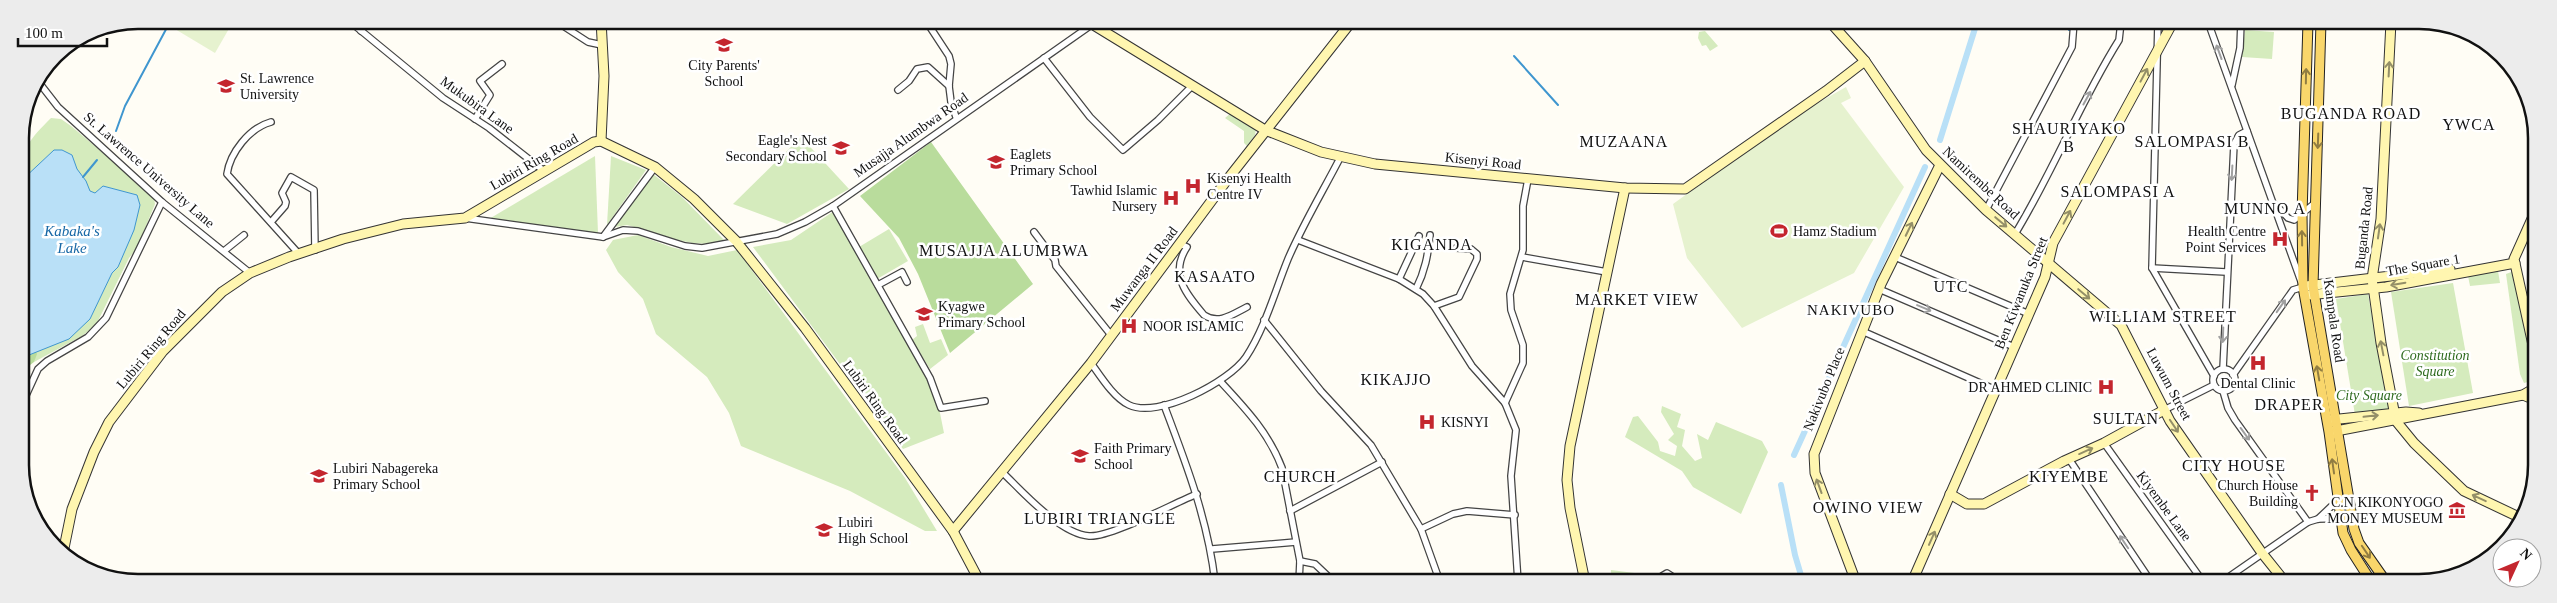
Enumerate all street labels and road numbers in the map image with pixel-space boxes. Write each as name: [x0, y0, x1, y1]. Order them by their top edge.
street label: Mukubira Lane: [438, 73, 516, 137]
street label: Musajja Alumbwa Road: [851, 90, 971, 180]
street label: St. Lawrence University Lane: [81, 109, 217, 231]
street label: Lubiri Ring Road: [487, 131, 581, 193]
street label: Namirembe Road: [1940, 144, 2022, 222]
street label: Kisenyi Road: [1444, 150, 1522, 172]
street label: Buganda Road: [2352, 186, 2376, 270]
street label: Muwanga II Road: [1107, 224, 1181, 314]
street label: Ben Kiwanuka Street: [1992, 235, 2050, 351]
street label: The Square 1: [2385, 251, 2461, 279]
street label: Kampala Road: [2321, 279, 2347, 363]
street label: Lubiri Ring Road: [114, 306, 188, 392]
street label: Nakivubo Place: [1800, 345, 1848, 433]
street label: Luwum Street: [2144, 345, 2194, 423]
street label: Lubiri Ring Road: [840, 358, 910, 446]
street label: Kiyembe Lane: [2134, 468, 2194, 544]

